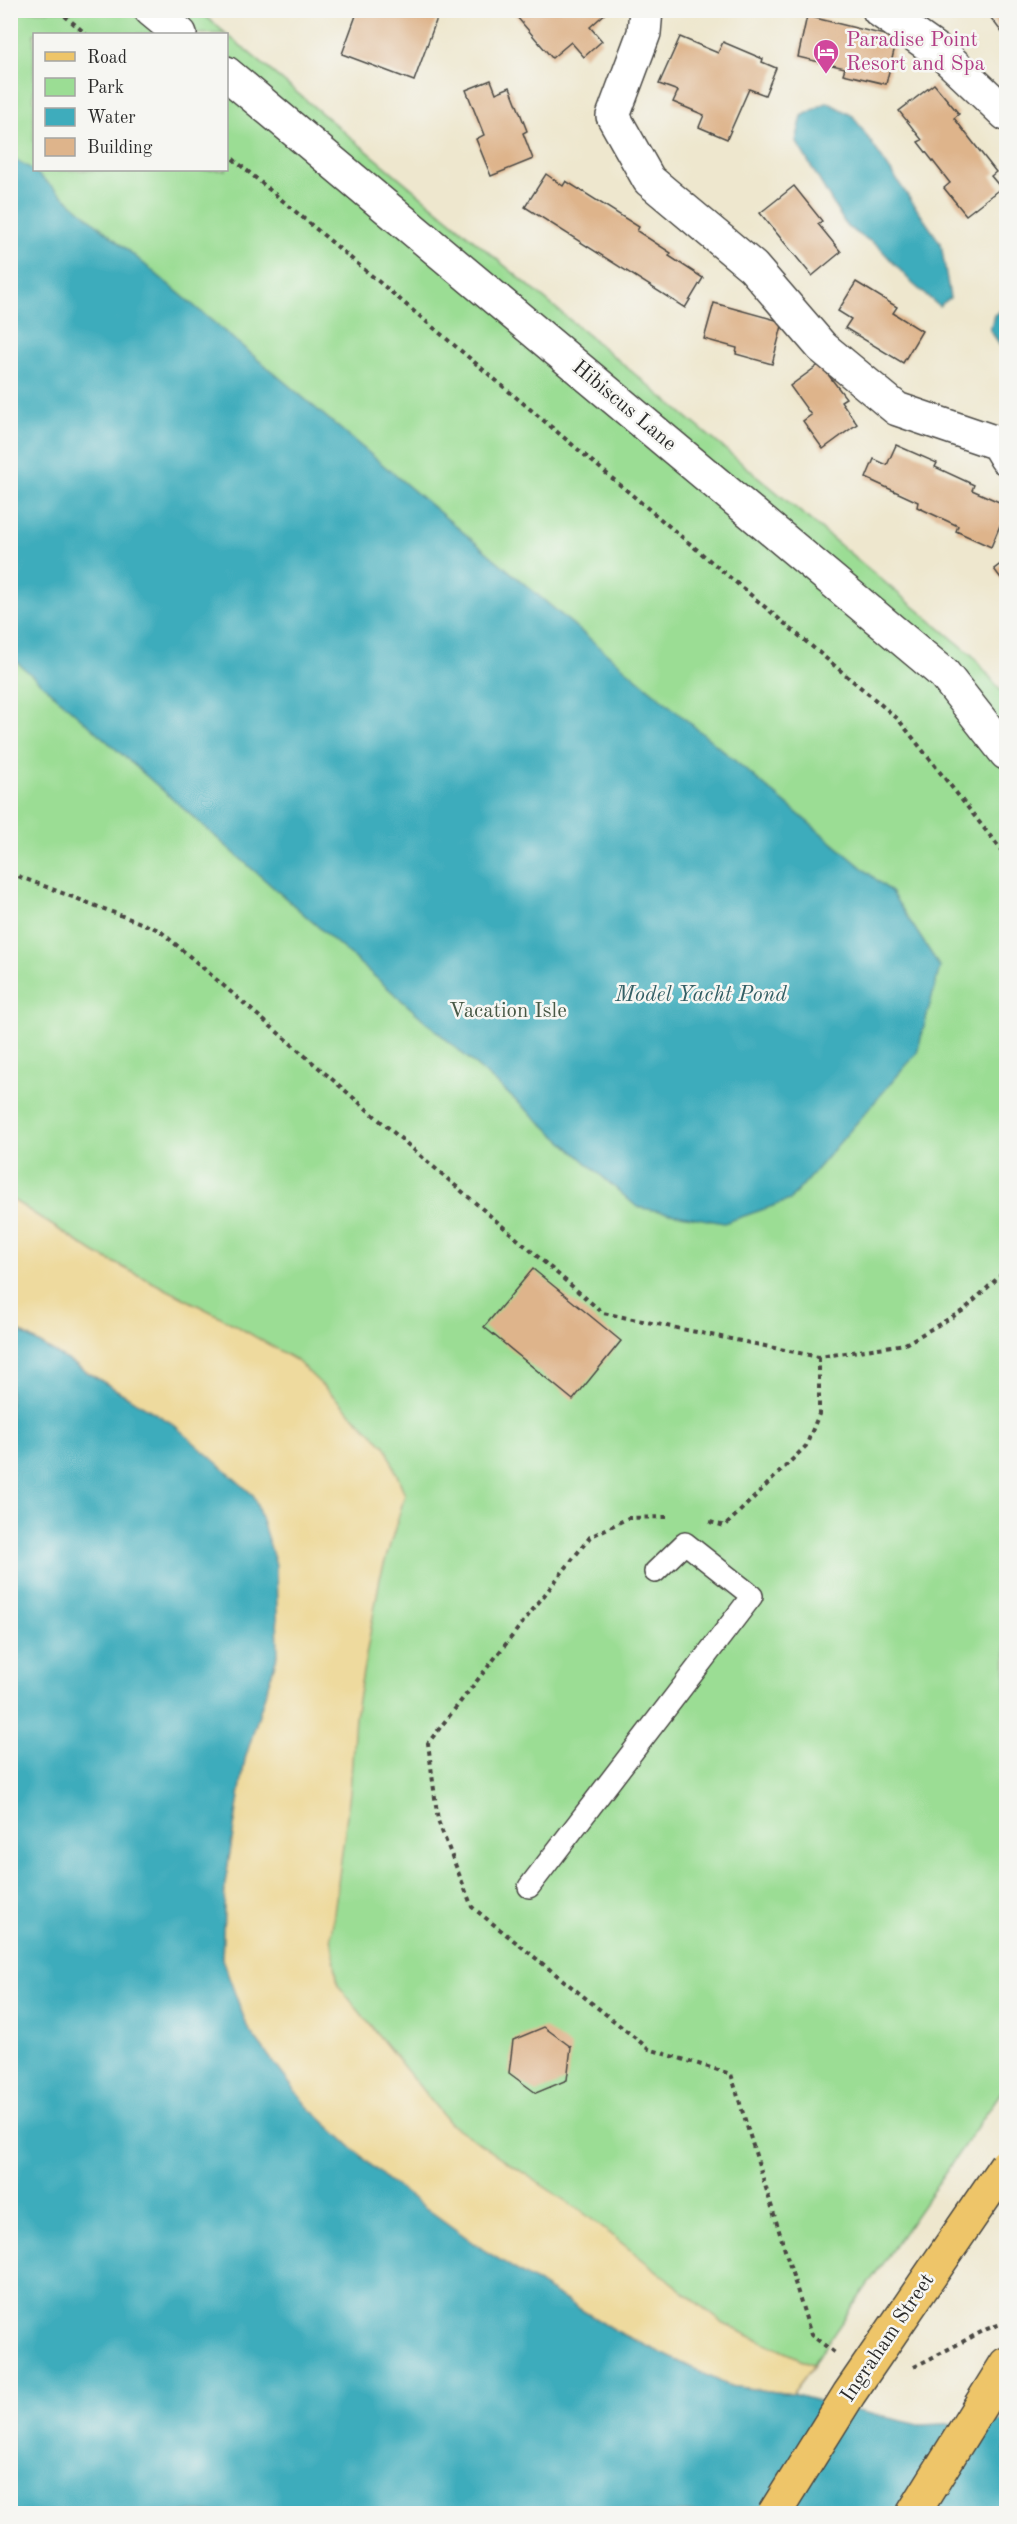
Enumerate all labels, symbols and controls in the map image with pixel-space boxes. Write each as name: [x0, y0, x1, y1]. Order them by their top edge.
place label: Paradise Point Resort and Spa: [846, 30, 985, 75]
legend: [33, 33, 228, 171]
hotel icon: Paradise Point Resort and Spa: [811, 37, 841, 75]
text: Road: [87, 49, 127, 67]
text: Park: [87, 79, 124, 97]
text: Water: [87, 109, 136, 127]
text: Building: [87, 139, 153, 157]
street label: Hibiscus Lane: [568, 357, 680, 455]
water label: Model Yacht Pond: [614, 984, 787, 1006]
park label: Vacation Isle: [449, 1001, 567, 1022]
street label: Ingraham Street: [837, 2270, 939, 2406]

